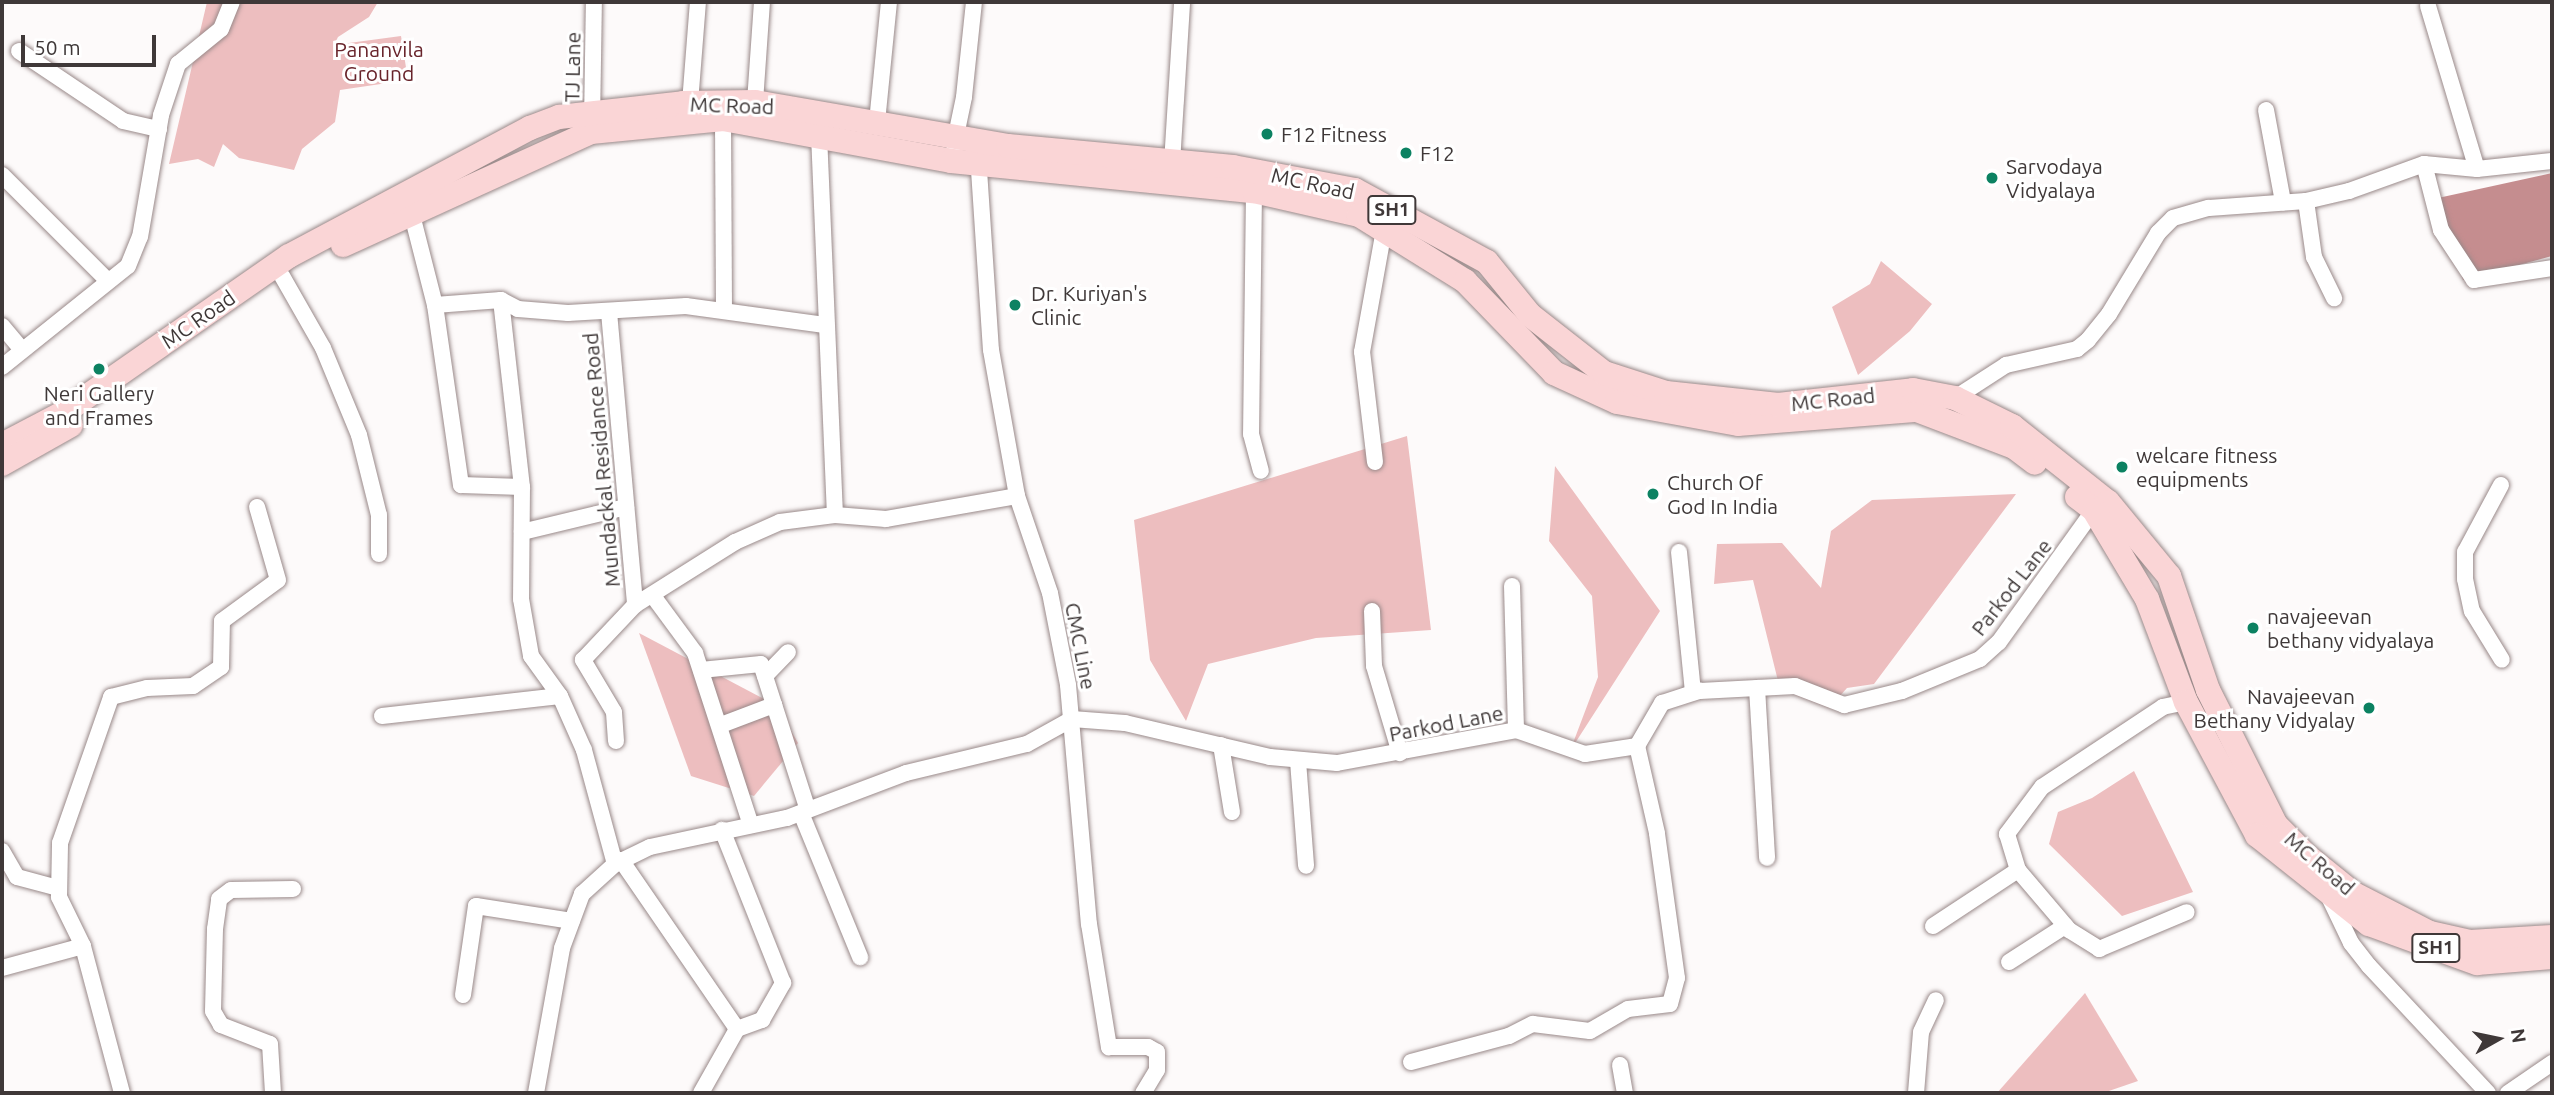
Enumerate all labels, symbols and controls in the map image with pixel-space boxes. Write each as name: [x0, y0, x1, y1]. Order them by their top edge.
scale bar: [24, 21, 159, 65]
street label: TJ Lane: [559, 32, 585, 102]
text: 50 m: [34, 35, 81, 59]
park label: Pananvila Ground: [334, 36, 424, 86]
street label: MC Road: [689, 91, 775, 119]
place label: F12 Fitness: [1281, 121, 1387, 147]
marker: F12 Fitness: [1259, 126, 1275, 142]
place label: F12: [1420, 140, 1455, 166]
marker: F12: [1398, 145, 1414, 161]
place label: Sarvodaya Vidyalaya: [2006, 153, 2103, 203]
street label: MC Road: [1269, 162, 1357, 204]
marker: Sarvodaya Vidyalaya: [1984, 170, 2000, 186]
road number: SH1: [1366, 194, 1418, 226]
place label: Dr. Kuriyan's Clinic: [1031, 280, 1147, 330]
street label: MC Road: [156, 284, 240, 354]
marker: Dr. Kuriyan's Clinic: [1005, 295, 1025, 315]
street label: Mundackal Residance Road: [577, 332, 625, 588]
marker: Neri Gallery and Frames: [91, 361, 107, 377]
place label: Neri Gallery and Frames: [44, 380, 154, 430]
street label: MC Road: [1790, 382, 1876, 416]
place label: welcare fitness equipments: [2136, 442, 2277, 492]
marker: welcare fitness equipments: [2114, 459, 2130, 475]
place label: Church Of God In India: [1667, 469, 1778, 519]
marker: Church Of God In India: [1645, 486, 1661, 502]
street label: Parkod Lane: [1965, 534, 2057, 640]
street label: CMC Line: [1060, 600, 1102, 692]
place label: navajeevan bethany vidyalaya: [2267, 603, 2434, 653]
marker: navajeevan bethany vidyalaya: [2245, 620, 2261, 636]
place label: Navajeevan Bethany Vidyalay: [2194, 683, 2355, 733]
street label: Parkod Lane: [1387, 700, 1505, 746]
marker: Navajeevan Bethany Vidyalay: [2361, 700, 2377, 716]
street label: MC Road: [2280, 826, 2360, 900]
road number: SH1: [2410, 932, 2462, 964]
north arrow: [2463, 1004, 2533, 1074]
text: N: [2507, 1027, 2531, 1044]

